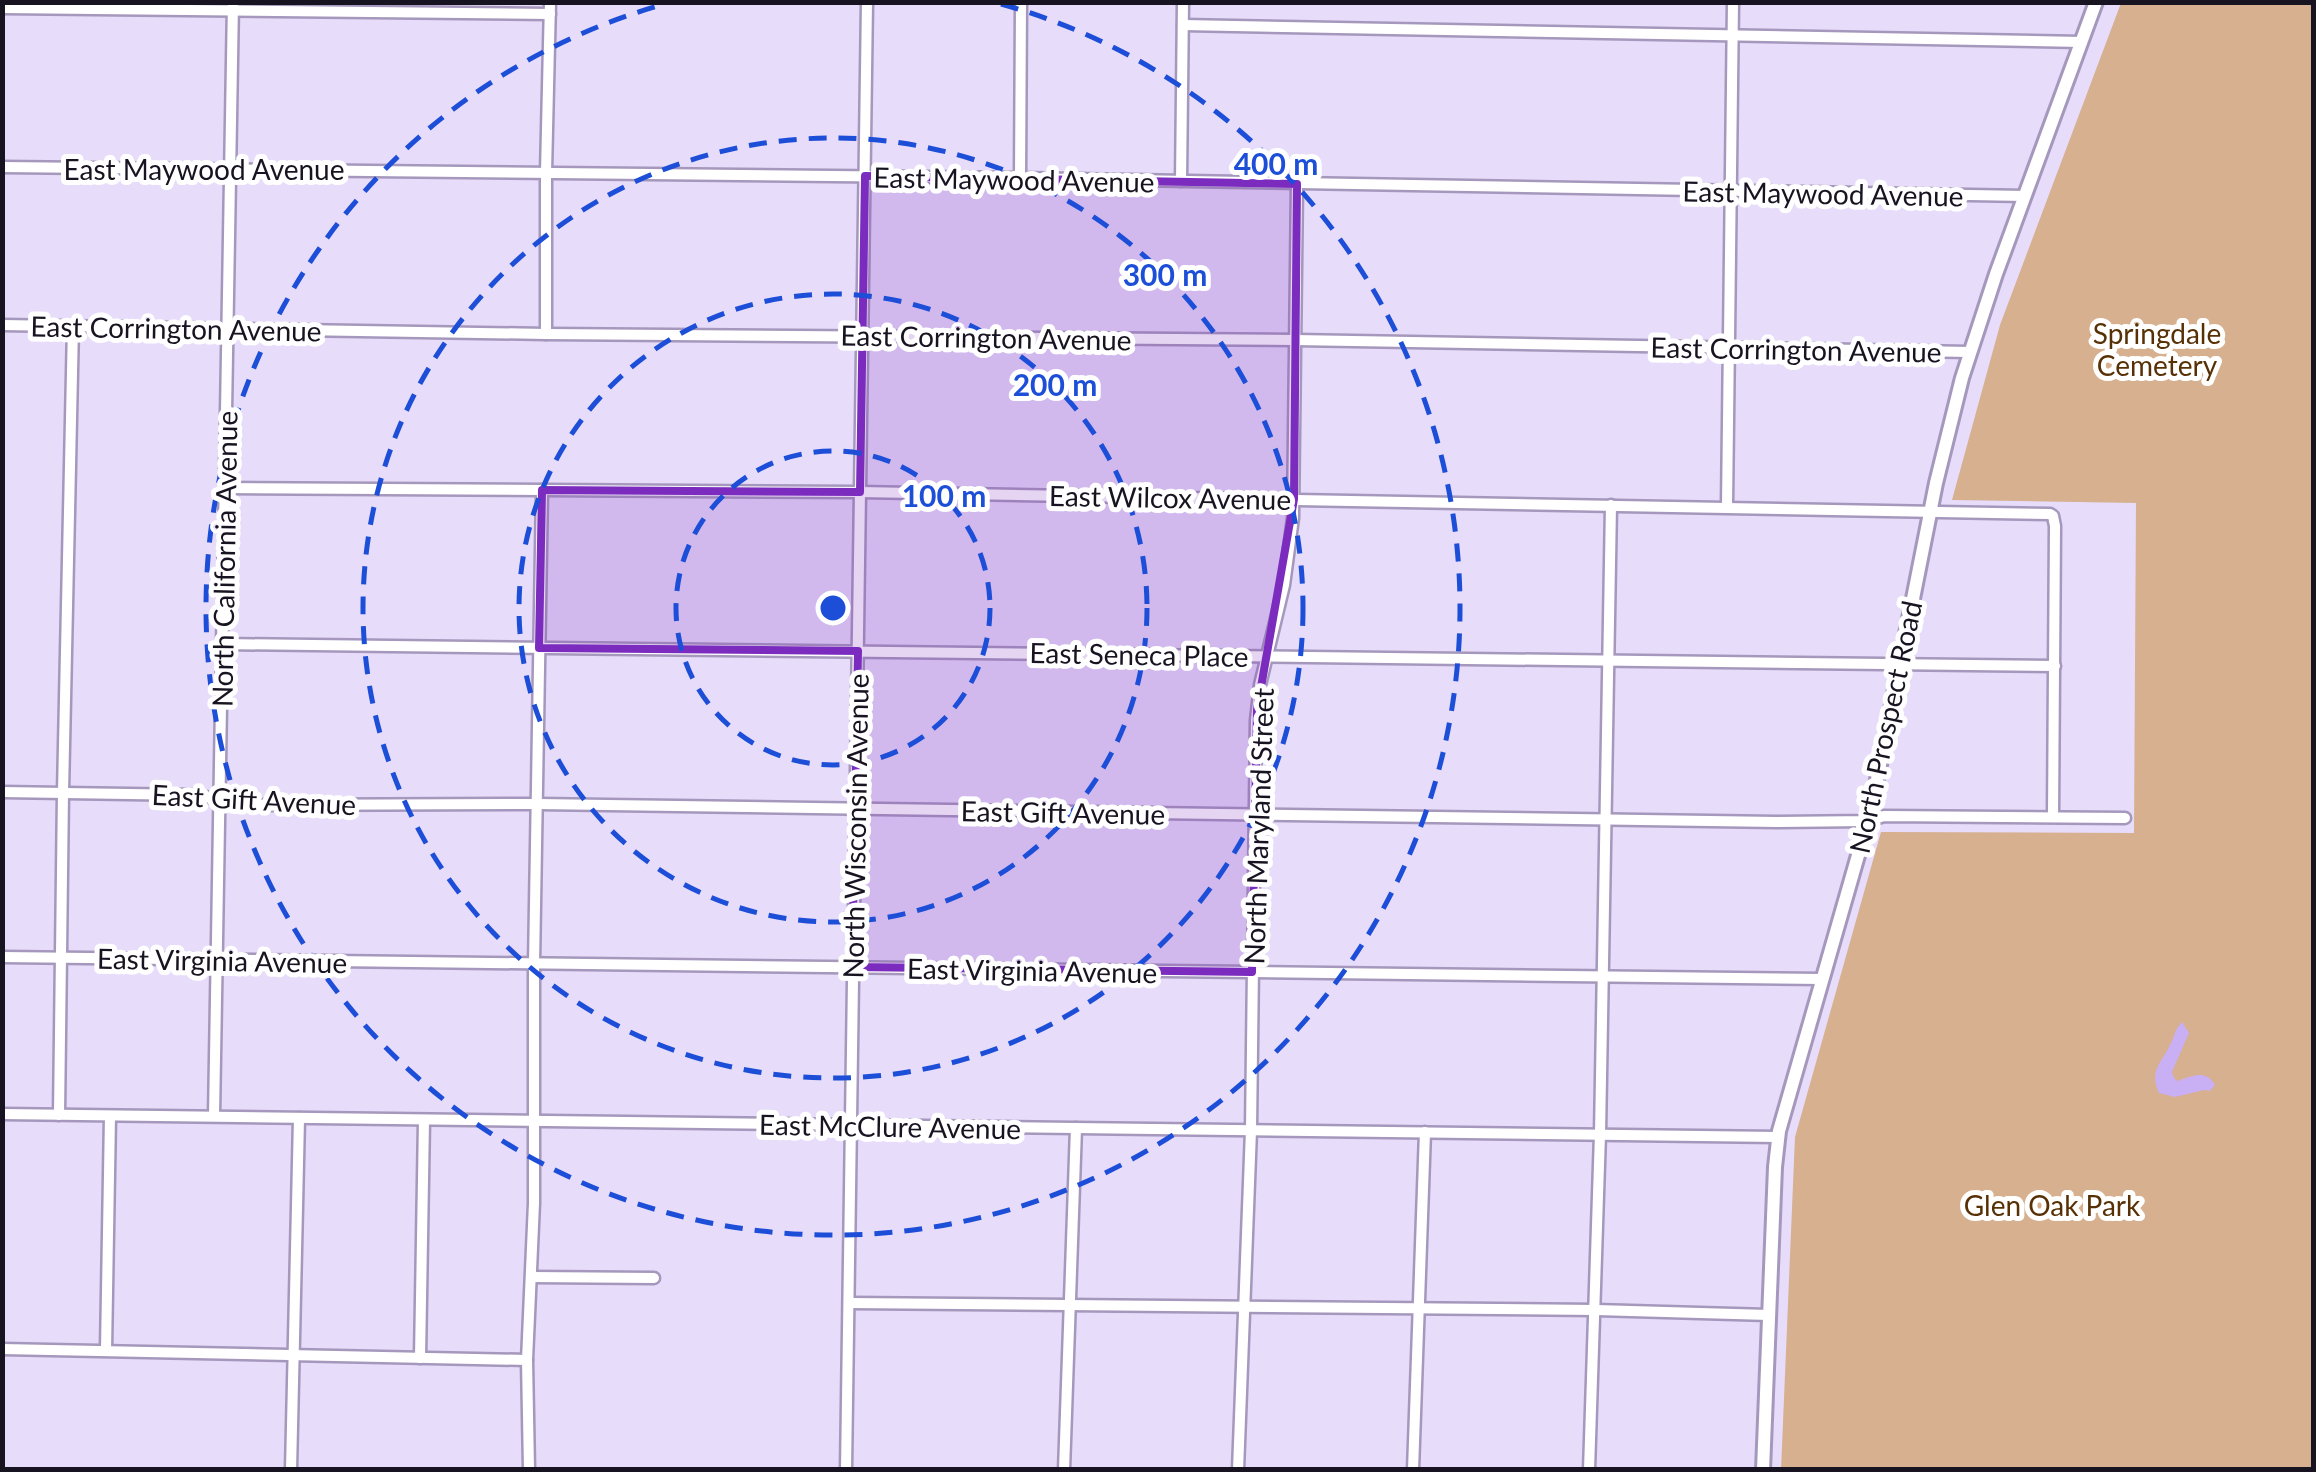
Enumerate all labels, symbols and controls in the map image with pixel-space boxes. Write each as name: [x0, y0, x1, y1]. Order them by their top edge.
text: 400 m: [1234, 145, 1318, 181]
street label: East Maywood Avenue: [64, 152, 345, 186]
street label: East Maywood Avenue: [873, 160, 1155, 198]
street label: East Maywood Avenue: [1682, 174, 1964, 212]
text: 300 m: [1123, 256, 1207, 292]
street label: East Corrington Avenue: [30, 308, 322, 348]
park label: Springdale Cemetery: [2093, 316, 2221, 382]
street label: East Corrington Avenue: [840, 317, 1132, 357]
street label: East Corrington Avenue: [1650, 329, 1942, 369]
text: 200 m: [1013, 366, 1097, 402]
street label: North California Avenue: [204, 411, 244, 707]
text: 100 m: [902, 477, 986, 513]
street label: East Wilcox Avenue: [1049, 478, 1291, 516]
centre of rings: [815, 590, 851, 626]
street label: North Prospect Road: [1842, 598, 1928, 856]
street label: East Seneca Place: [1029, 635, 1249, 673]
street label: North Wisconsin Avenue: [835, 673, 875, 979]
street label: North Maryland Street: [1236, 687, 1280, 965]
street label: East Gift Avenue: [151, 777, 357, 821]
street label: East Gift Avenue: [961, 793, 1165, 831]
street label: East Virginia Avenue: [97, 941, 347, 979]
street label: East Virginia Avenue: [907, 951, 1157, 989]
street label: East McClure Avenue: [759, 1107, 1021, 1145]
park label: Glen Oak Park: [1964, 1188, 2141, 1222]

